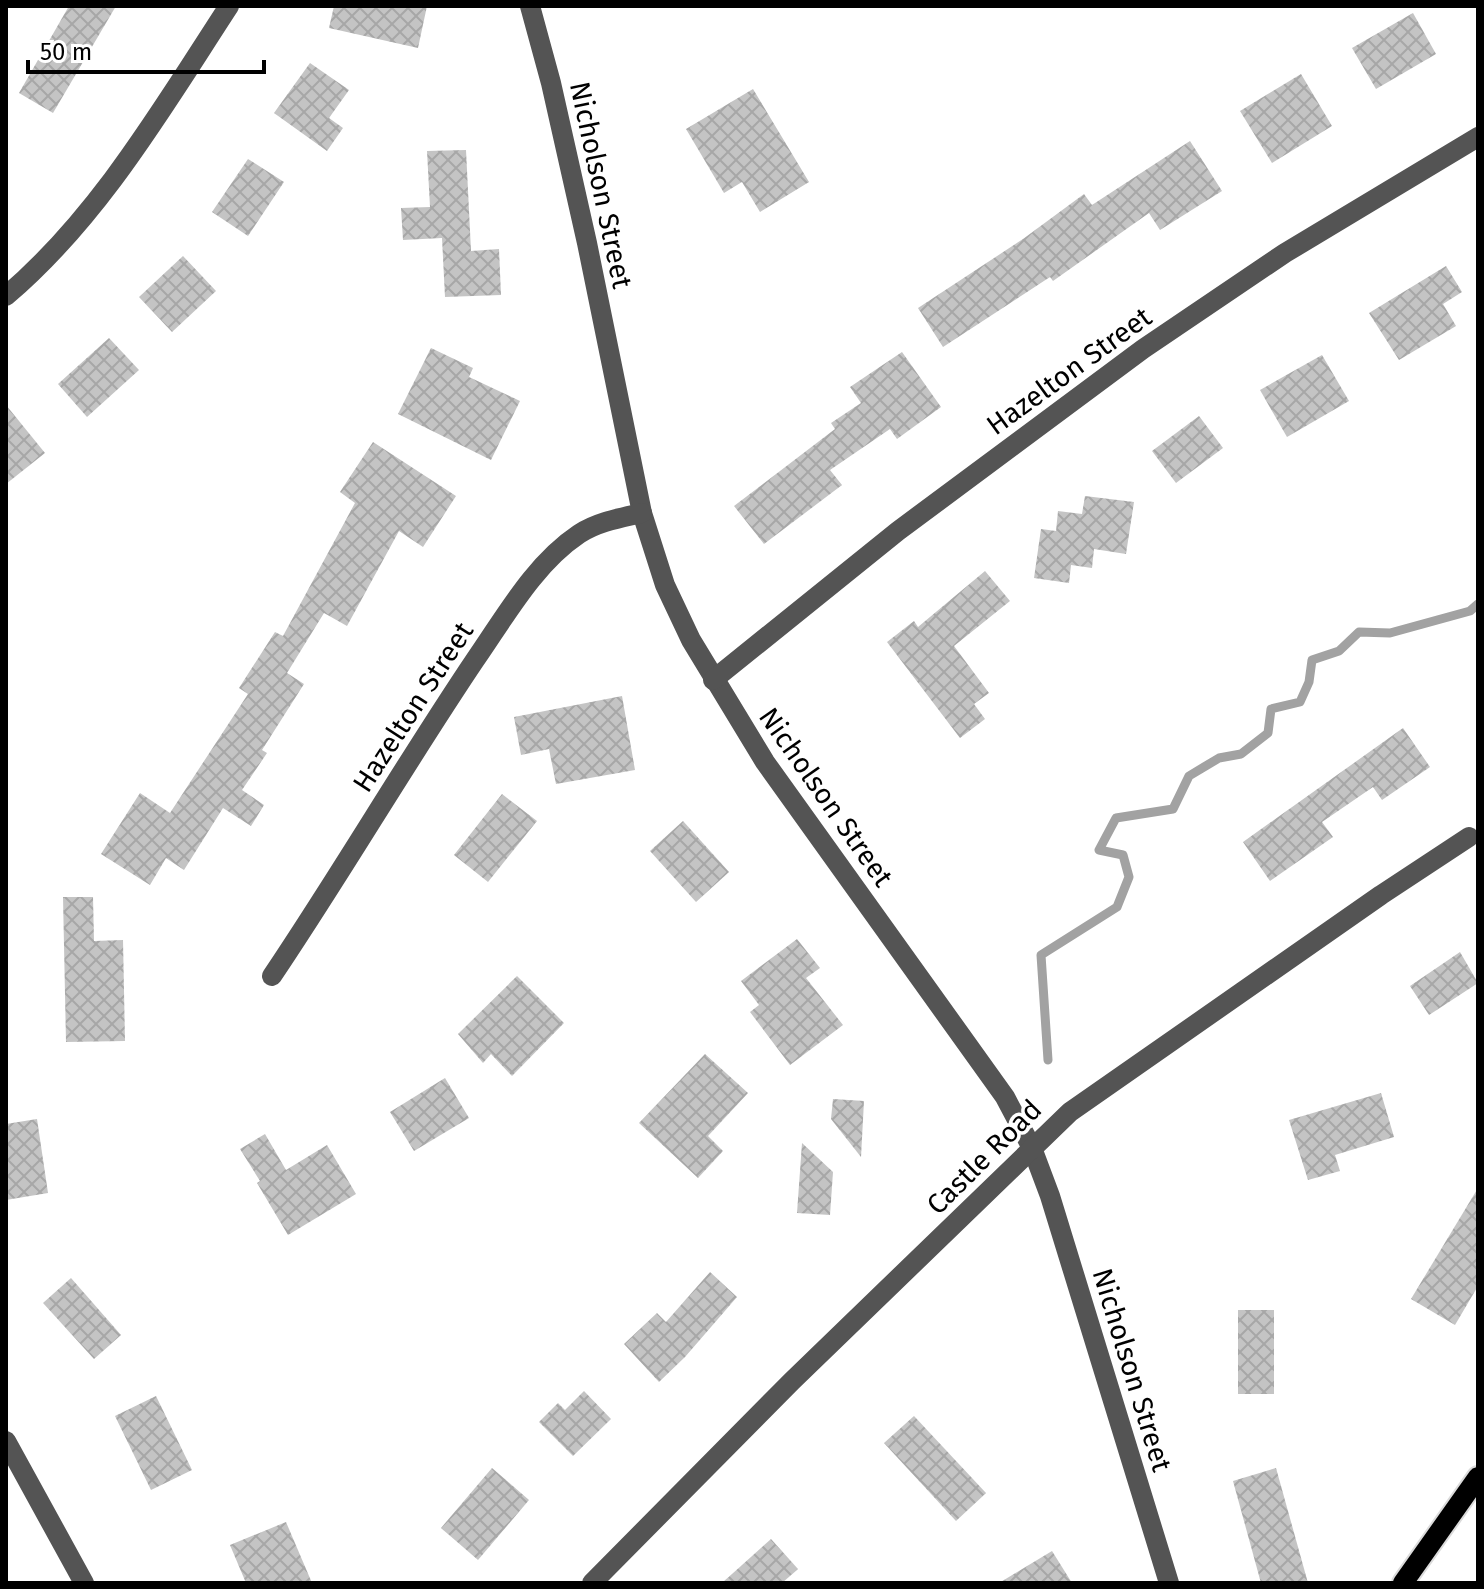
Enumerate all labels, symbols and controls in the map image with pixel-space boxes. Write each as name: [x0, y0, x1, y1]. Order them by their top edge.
scale bar: [28, 24, 264, 74]
text: 50 m: [40, 38, 92, 66]
street label: Nicholson Street: [563, 79, 639, 292]
street label: Hazelton Street: [980, 300, 1159, 442]
street label: Hazelton Street: [346, 615, 481, 798]
street label: Nicholson Street: [752, 701, 900, 893]
street label: Castle Road: [920, 1093, 1048, 1221]
street label: Nicholson Street: [1085, 1264, 1179, 1476]

